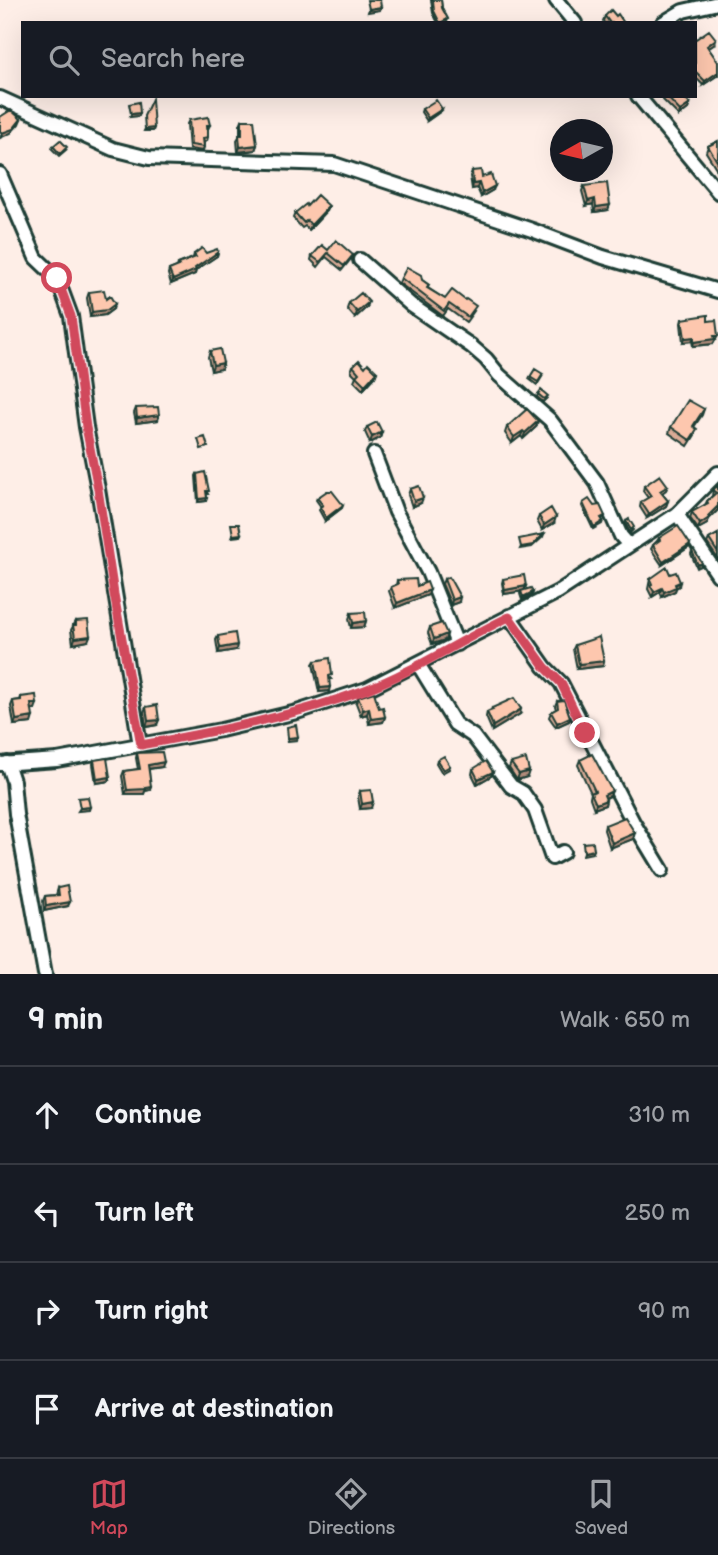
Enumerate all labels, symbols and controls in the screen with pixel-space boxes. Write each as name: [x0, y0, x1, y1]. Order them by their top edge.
search box: [21, 21, 697, 98]
icon: search: [45, 41, 83, 79]
text: Search here: [101, 44, 245, 75]
north arrow: [550, 119, 613, 182]
route start: [41, 262, 72, 293]
route end: [569, 717, 600, 748]
text: 9 min: [28, 1002, 103, 1038]
text: Walk · 650 m: [560, 1006, 690, 1034]
icon: ahead: [28, 1096, 66, 1134]
text: Continue: [95, 1100, 202, 1131]
text: 310 m: [628, 1101, 690, 1129]
icon: left: [28, 1194, 66, 1232]
text: Turn left: [95, 1198, 194, 1229]
text: 250 m: [624, 1199, 690, 1227]
icon: right: [28, 1292, 66, 1330]
text: Turn right: [95, 1296, 208, 1327]
text: 90 m: [638, 1297, 690, 1325]
icon: arrive: [28, 1390, 66, 1428]
text: Arrive at destination: [95, 1394, 334, 1425]
tab: Map: [90, 1475, 128, 1540]
tab: Directions: [308, 1475, 395, 1540]
tab: Saved: [575, 1475, 628, 1540]

